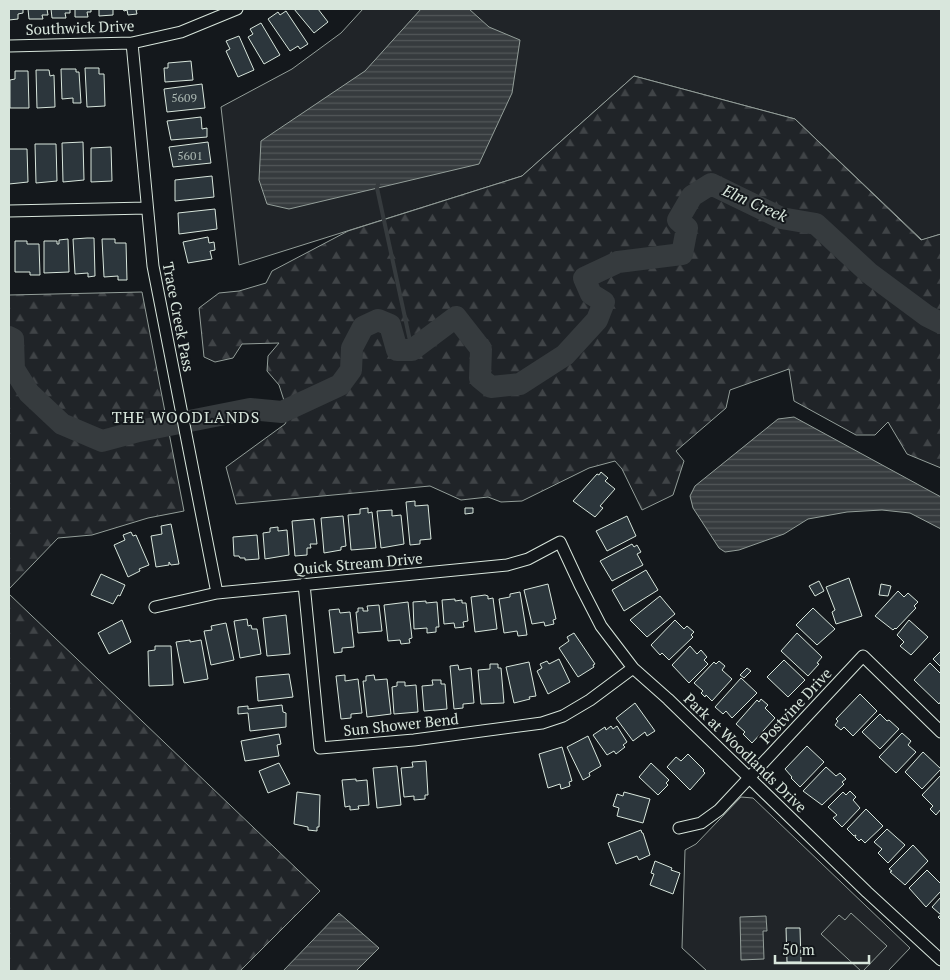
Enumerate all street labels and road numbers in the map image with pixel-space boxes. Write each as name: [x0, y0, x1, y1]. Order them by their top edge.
street label: Southwick Drive: [25, 15, 135, 39]
street label: Trace Creek Pass: [159, 260, 199, 373]
street label: Quick Stream Drive: [293, 547, 423, 579]
street label: Postvine Drive: [755, 663, 836, 748]
street label: Park at Woodlands Drive: [680, 688, 811, 816]
street label: Sun Shower Bend: [342, 708, 460, 740]

